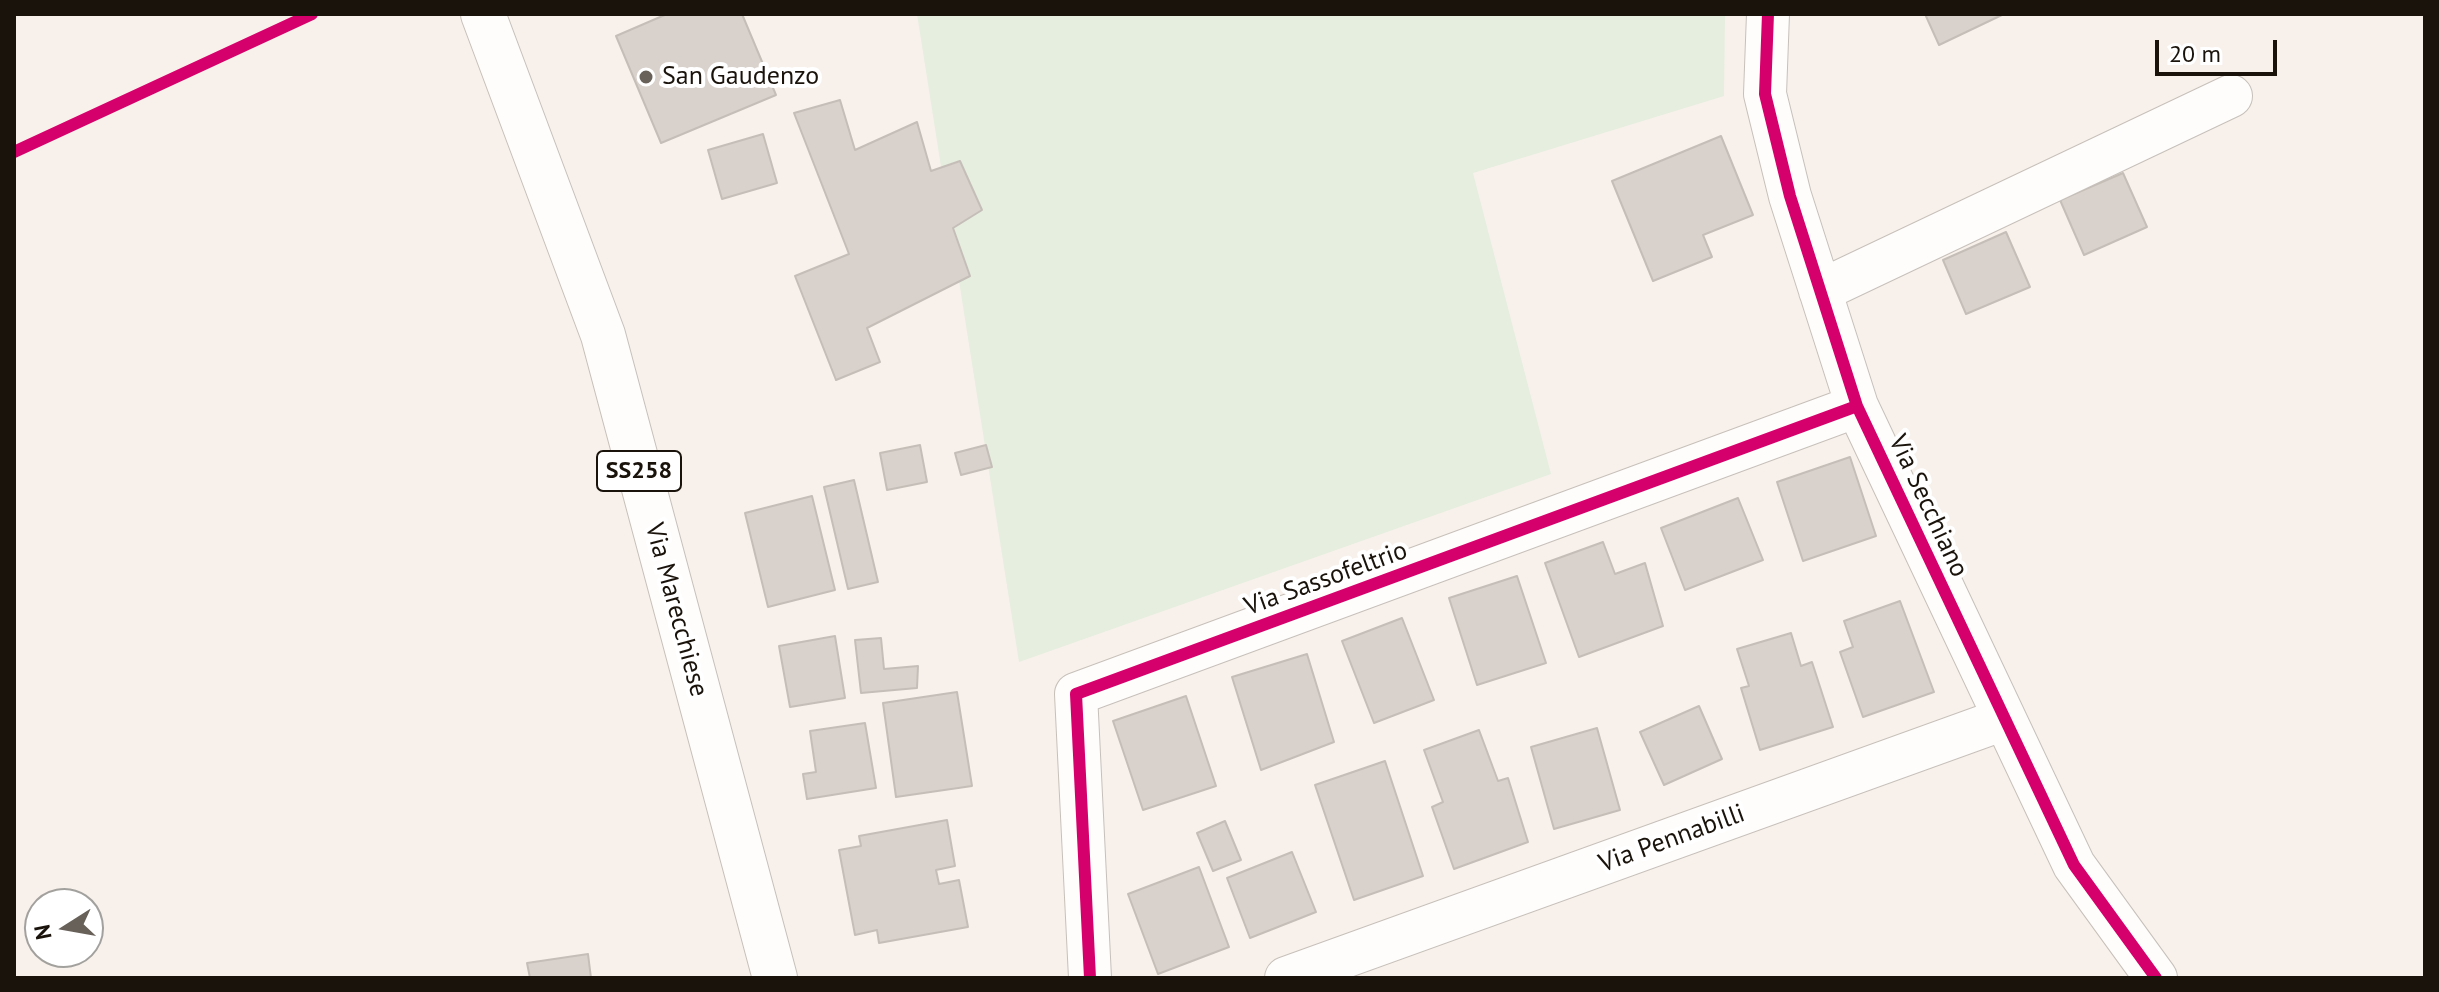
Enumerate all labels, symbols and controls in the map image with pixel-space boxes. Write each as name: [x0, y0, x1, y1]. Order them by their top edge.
scale bar: [2159, 24, 2281, 74]
text: 20 m: [2169, 38, 2221, 69]
place label: San Gaudenzo: [662, 61, 819, 93]
marker: San Gaudenzo: [637, 68, 655, 86]
street label: Via Secchiano: [1881, 430, 1975, 582]
road number: SS258: [597, 451, 681, 491]
street label: Via Marecchiese: [638, 520, 714, 700]
street label: Via Sassofeltrio: [1240, 535, 1412, 623]
street label: Via Pennabilli: [1595, 798, 1749, 880]
north arrow: [24, 888, 104, 968]
text: N: [27, 922, 58, 942]

